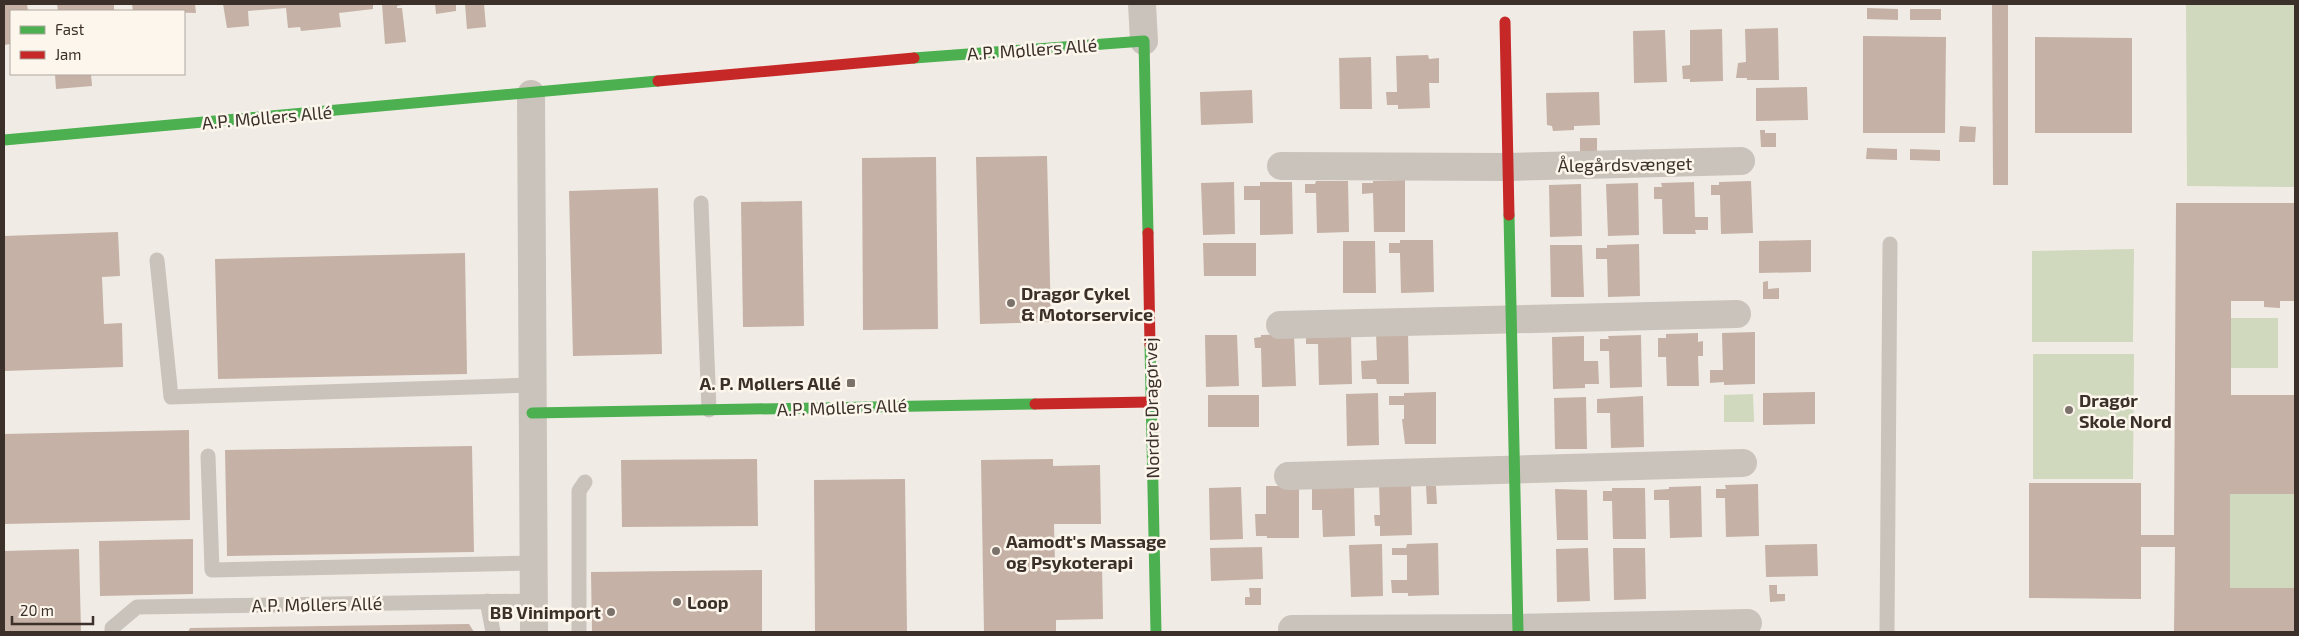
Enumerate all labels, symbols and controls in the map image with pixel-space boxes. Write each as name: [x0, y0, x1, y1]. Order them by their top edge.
legend: [10, 10, 185, 75]
text: Fast: [55, 20, 85, 38]
street label: A.P. Møllers Allé: [966, 33, 1098, 65]
text: Jam: [55, 45, 81, 63]
street label: A.P. Møllers Allé: [201, 100, 333, 134]
street label: Ålegårdsvænget: [1558, 152, 1693, 176]
place label: Dragør Cykel & Motorservice: [1021, 282, 1153, 325]
marker: Dragør Cykel & Motorservice: [1005, 297, 1017, 309]
street label: Nordre Dragørvej: [1139, 337, 1163, 479]
place label: A. P. Møllers Allé: [699, 372, 841, 394]
marker: A. P. Møllers Allé: [845, 377, 857, 389]
place label: Dragør Skole Nord: [2079, 389, 2172, 432]
street label: A.P. Møllers Allé: [776, 394, 908, 420]
marker: Dragør Skole Nord: [2063, 404, 2075, 416]
place label: Aamodt's Massage og Psykoterapi: [1006, 530, 1167, 573]
marker: Aamodt's Massage og Psykoterapi: [990, 545, 1002, 557]
place label: Loop: [687, 591, 729, 613]
street label: A.P. Møllers Allé: [252, 592, 382, 616]
scale bar: [12, 594, 94, 626]
marker: Loop: [671, 596, 683, 608]
text: 20 m: [20, 601, 54, 619]
place label: BB Vinimport: [490, 601, 602, 623]
marker: BB Vinimport: [605, 606, 617, 618]

